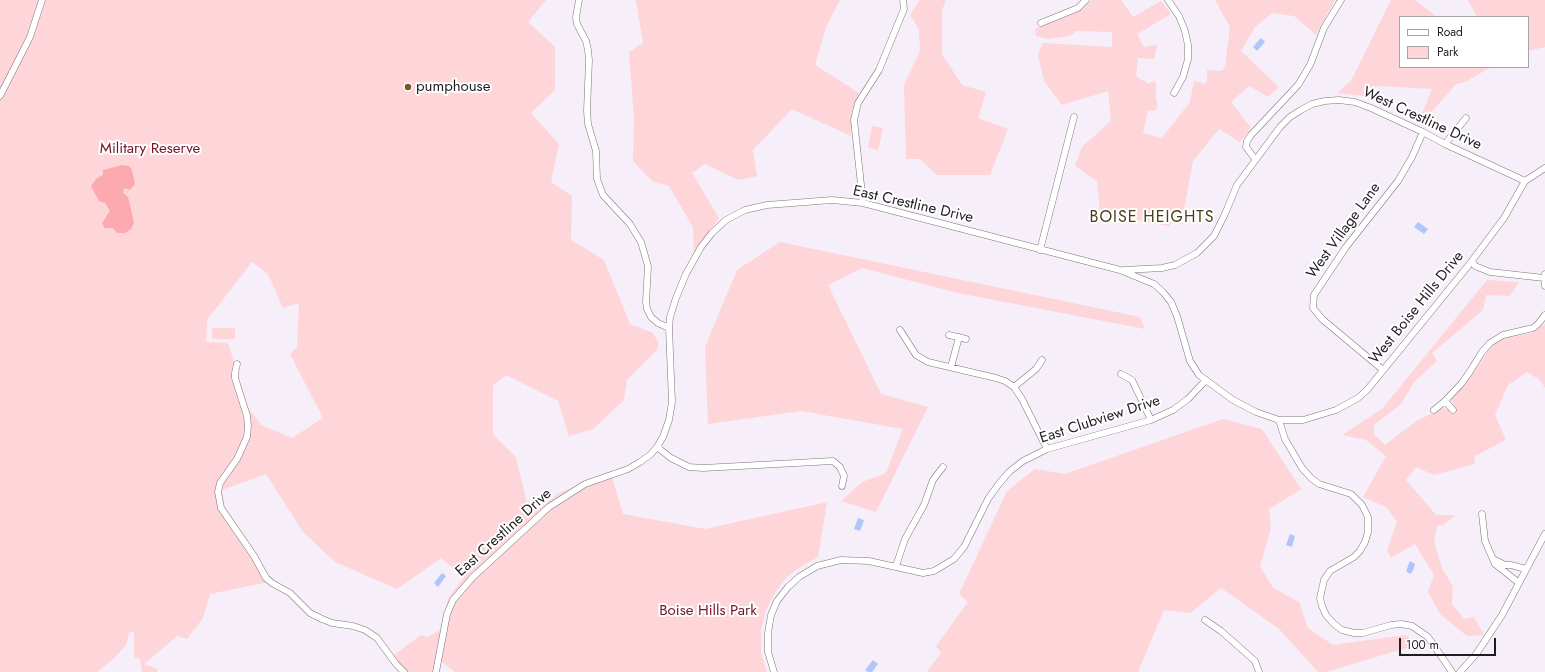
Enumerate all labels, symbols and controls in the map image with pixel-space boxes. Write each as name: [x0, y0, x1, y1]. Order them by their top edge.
legend: [1399, 16, 1529, 68]
text: Road: [1437, 23, 1463, 41]
text: Park: [1437, 43, 1458, 61]
place label: pumphouse: [416, 78, 490, 96]
marker: pumphouse: [403, 82, 413, 92]
street label: West Crestline Drive: [1360, 84, 1484, 154]
park label: Military Reserve: [100, 140, 200, 158]
street label: West Village Lane: [1303, 180, 1385, 282]
street label: East Crestline Drive: [851, 182, 975, 228]
district label: BOISE HEIGHTS: [1089, 208, 1215, 228]
street label: West Boise Hills Drive: [1366, 248, 1468, 368]
street label: East Clubview Drive: [1038, 392, 1162, 448]
street label: East Crestline Drive: [452, 485, 556, 581]
park label: Boise Hills Park: [659, 602, 757, 620]
scale bar: [1401, 630, 1498, 656]
text: 100 m: [1406, 636, 1439, 654]

